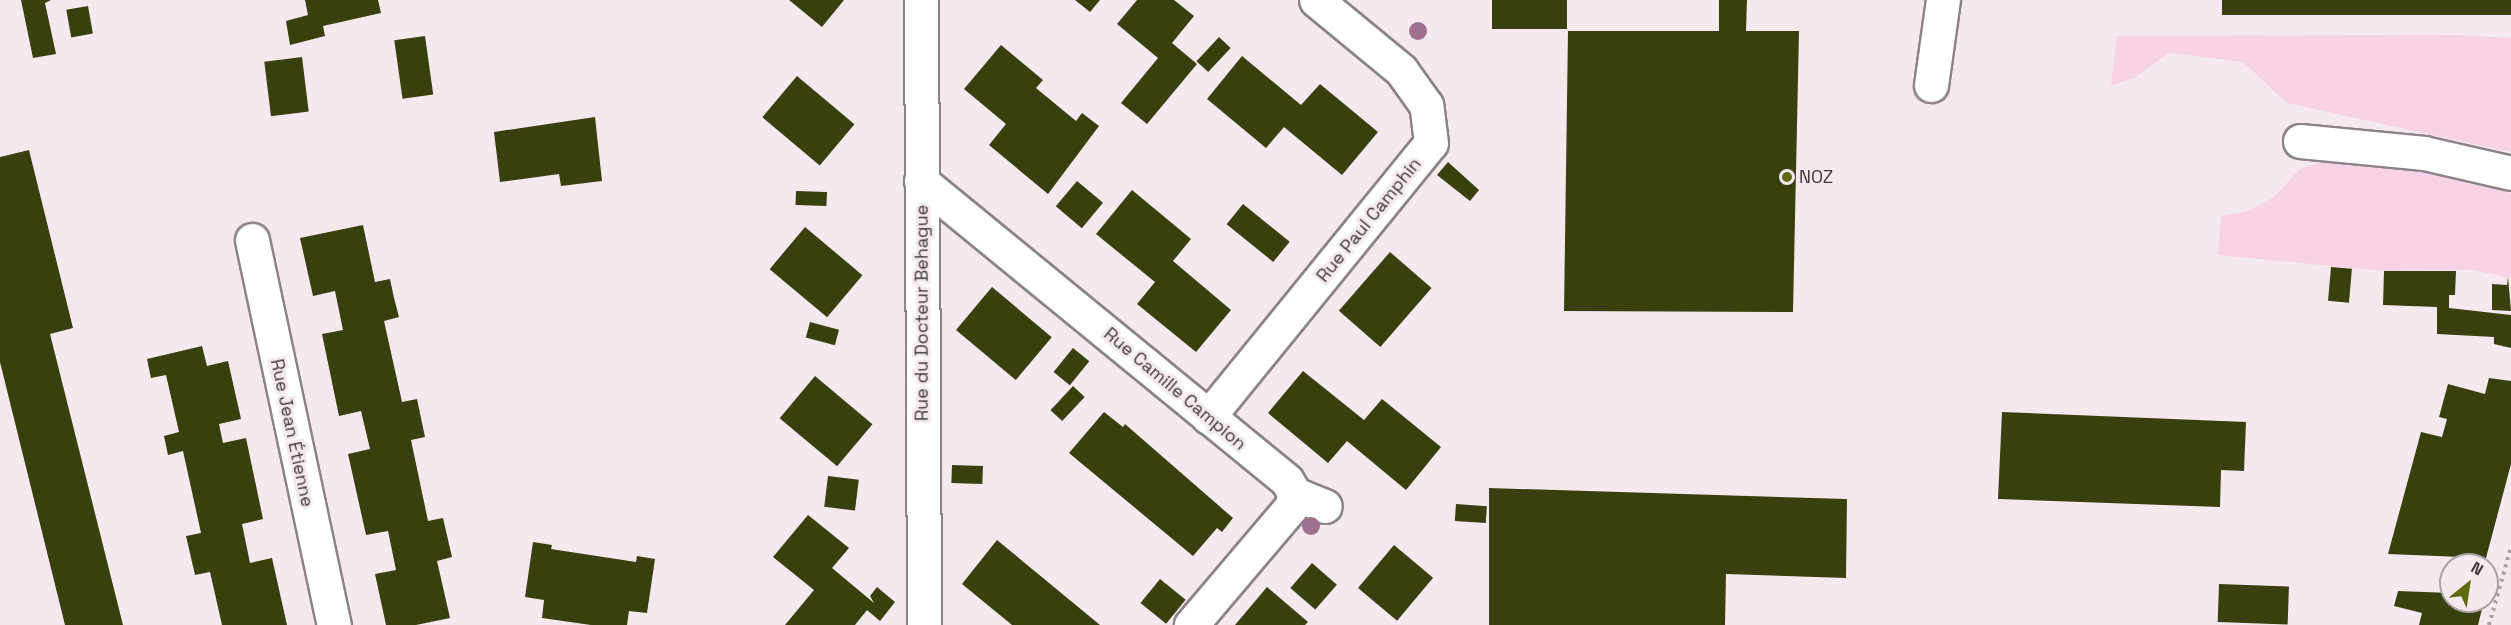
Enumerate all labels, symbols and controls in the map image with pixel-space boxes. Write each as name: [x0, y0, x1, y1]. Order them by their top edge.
street label: Rue Paul Camphin: [1312, 153, 1426, 287]
place label: NOZ: [1799, 166, 1833, 188]
marker: NOZ: [1780, 170, 1794, 184]
street label: Rue du Docteur Behague: [911, 205, 933, 421]
street label: Rue Camille Campion: [1099, 323, 1251, 455]
street label: Rue Jean Étienne: [266, 357, 318, 509]
north arrow: [2439, 553, 2499, 613]
text: N: [2467, 557, 2487, 580]

